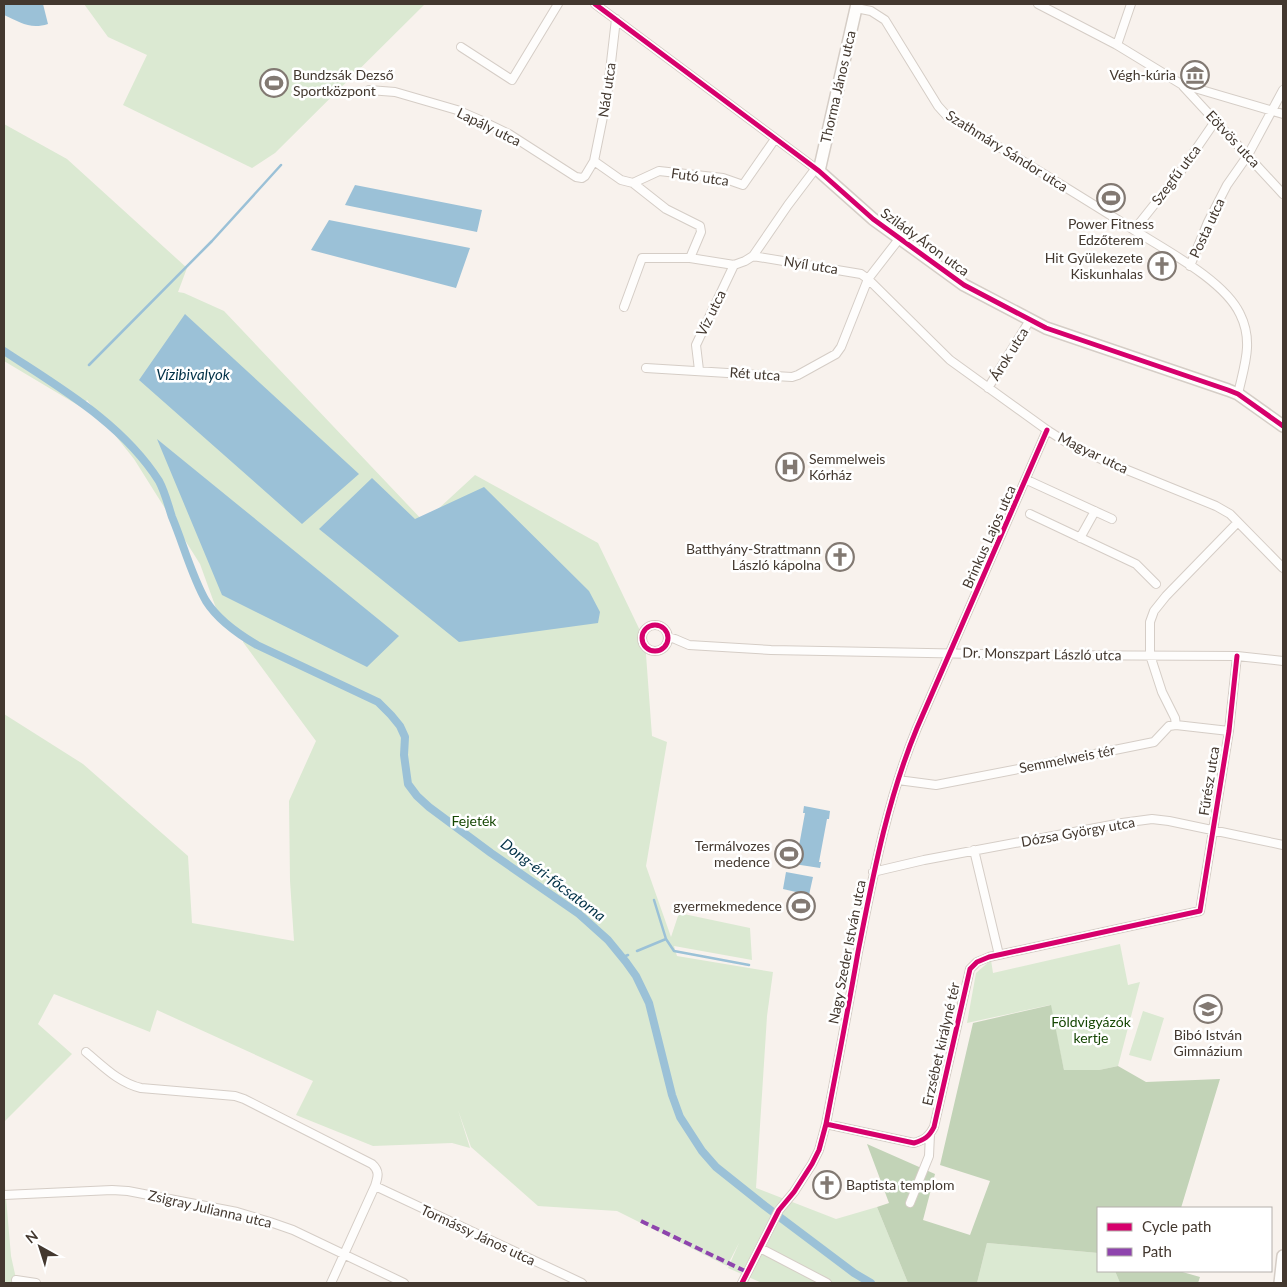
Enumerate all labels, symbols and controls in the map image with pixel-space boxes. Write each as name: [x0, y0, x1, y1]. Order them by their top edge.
street label: Thorma János utca: [816, 29, 859, 145]
museum icon: Végh-kúria: [1180, 60, 1210, 90]
street label: Nád utca: [594, 61, 619, 118]
place label: Bundzsák Dezső Sportközpont: [293, 66, 394, 99]
place label: Végh-kúria: [1110, 66, 1176, 83]
sports icon: Bundzsák Dezső Sportközpont: [259, 68, 289, 98]
street label: Lapály utca: [454, 104, 524, 149]
street label: Szathmáry Sándor utca: [943, 106, 1071, 195]
street label: Eötvös utca: [1203, 107, 1264, 171]
street label: Szegfű utca: [1147, 141, 1204, 208]
street label: Futó utca: [670, 164, 730, 189]
sports icon: Power Fitness Edzőterem: [1096, 183, 1126, 213]
street label: Posta utca: [1185, 195, 1228, 260]
street label: Szilády Áron utca: [878, 204, 973, 279]
place label: Power Fitness Edzőterem: [1068, 215, 1154, 248]
place label: Hit Gyülekezete Kiskunhalas: [1045, 249, 1143, 282]
church icon: Hit Gyülekezete Kiskunhalas: [1147, 251, 1177, 281]
street label: Nyíl utca: [783, 252, 839, 277]
street label: Víz utca: [692, 287, 729, 338]
street label: Árok utca: [986, 324, 1032, 383]
street label: Rét utca: [729, 363, 781, 384]
water label: Vízibivalyok: [156, 365, 231, 383]
street label: Magyar utca: [1055, 428, 1131, 477]
place label: Semmelweis Kórház: [809, 450, 885, 483]
hospital icon: Semmelweis Kórház: [775, 452, 805, 482]
street label: Brinkus Lajos utca: [958, 482, 1019, 591]
place label: Batthyány-Strattmann László kápolna: [686, 540, 821, 573]
church icon: Batthyány-Strattmann László kápolna: [825, 542, 855, 572]
street label: Dr. Monszpart László utca: [962, 644, 1122, 663]
street label: Semmelweis tér: [1017, 741, 1116, 776]
street label: Fűrész utca: [1195, 745, 1222, 817]
park label: Fejeték: [452, 812, 497, 829]
street label: Dózsa György utca: [1020, 813, 1136, 850]
water label: Dong-éri-főcsatorna: [498, 834, 610, 925]
place label: Termálvozes medence: [695, 837, 770, 870]
sports icon: Termálvozes medence: [774, 839, 804, 869]
street label: Nagy Szeder István utca: [824, 878, 869, 1025]
sports icon: gyermekmedence: [786, 891, 816, 921]
place label: gyermekmedence: [673, 897, 782, 914]
street label: Erzsébet királyné tér: [918, 981, 963, 1107]
school or university icon: Bibó István Gimnázium: [1193, 994, 1223, 1024]
park label: Földvigyázók kertje: [1051, 1013, 1132, 1046]
place label: Bibó István Gimnázium: [1174, 1026, 1242, 1059]
church icon: Baptista templom: [812, 1170, 842, 1200]
place label: Baptista templom: [846, 1176, 954, 1193]
street label: Zsigray Julianna utca: [147, 1186, 274, 1231]
street label: Tormássy János utca: [418, 1201, 538, 1269]
legend: [1097, 1207, 1272, 1272]
text: Cycle path: [1142, 1217, 1211, 1235]
north arrow: [15, 1222, 65, 1272]
text: N: [22, 1227, 41, 1247]
text: Path: [1142, 1242, 1172, 1260]

